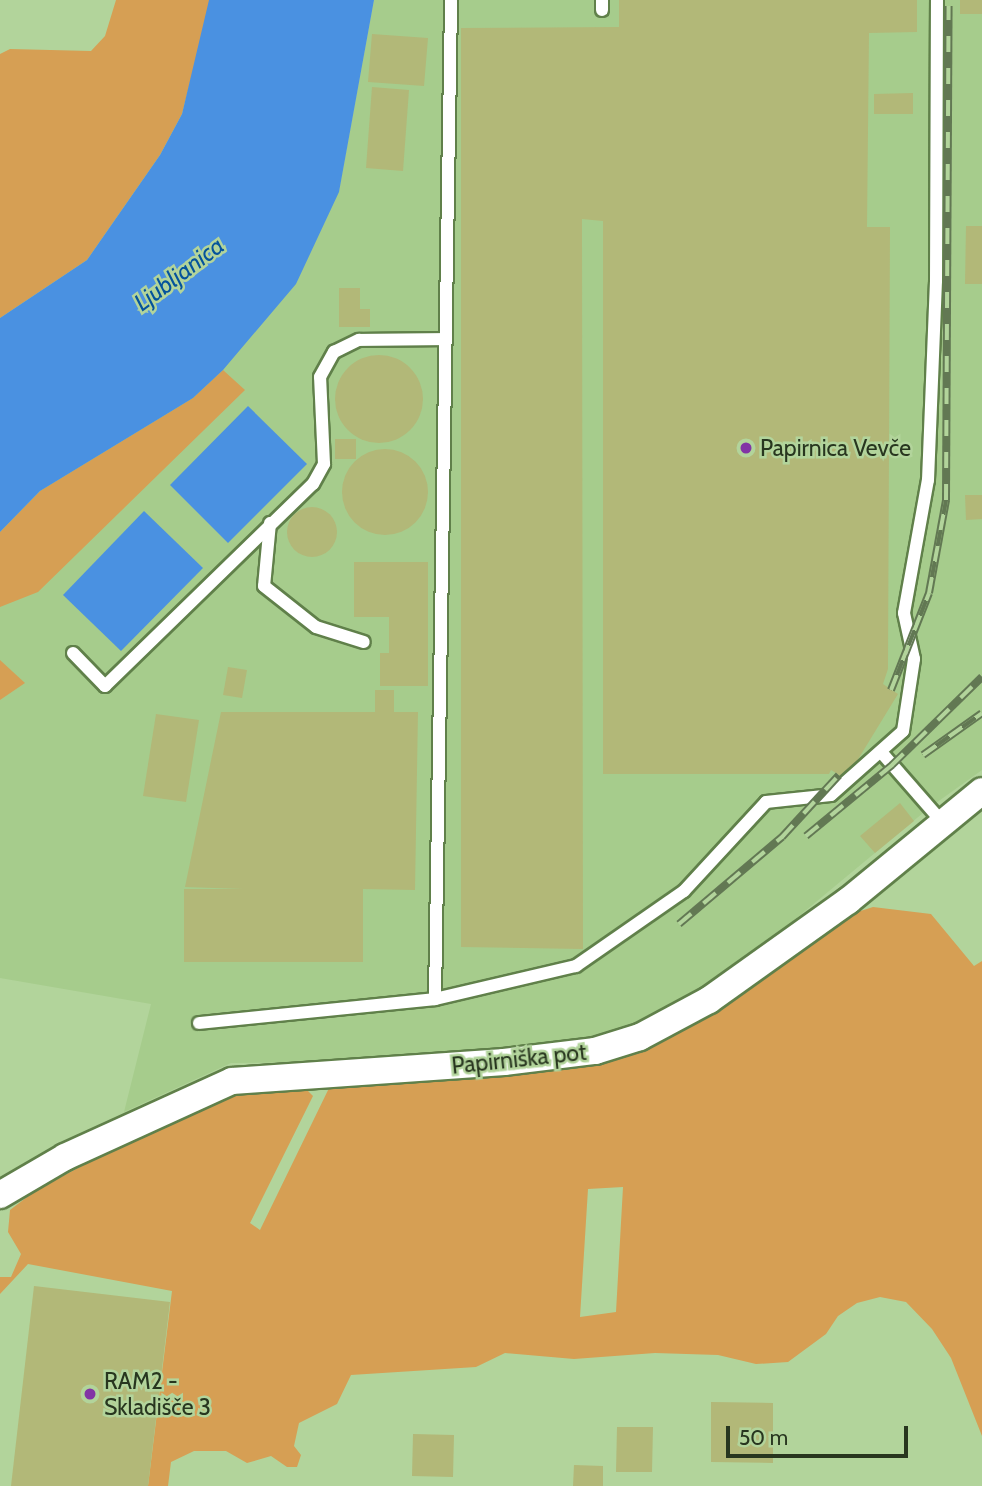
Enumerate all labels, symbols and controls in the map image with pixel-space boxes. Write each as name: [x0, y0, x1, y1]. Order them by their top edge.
water label: Ljubljanica: [128, 231, 230, 317]
place label: Papirnica Vevče: [760, 434, 911, 462]
marker: Papirnica Vevče: [738, 440, 754, 456]
street label: Papirniška pot: [450, 1038, 588, 1080]
place label: RAM2 - Skladišče 3: [104, 1367, 211, 1421]
marker: RAM2 - Skladišče 3: [82, 1386, 98, 1402]
scale bar: [730, 1412, 912, 1456]
text: 50 m: [739, 1425, 788, 1450]

